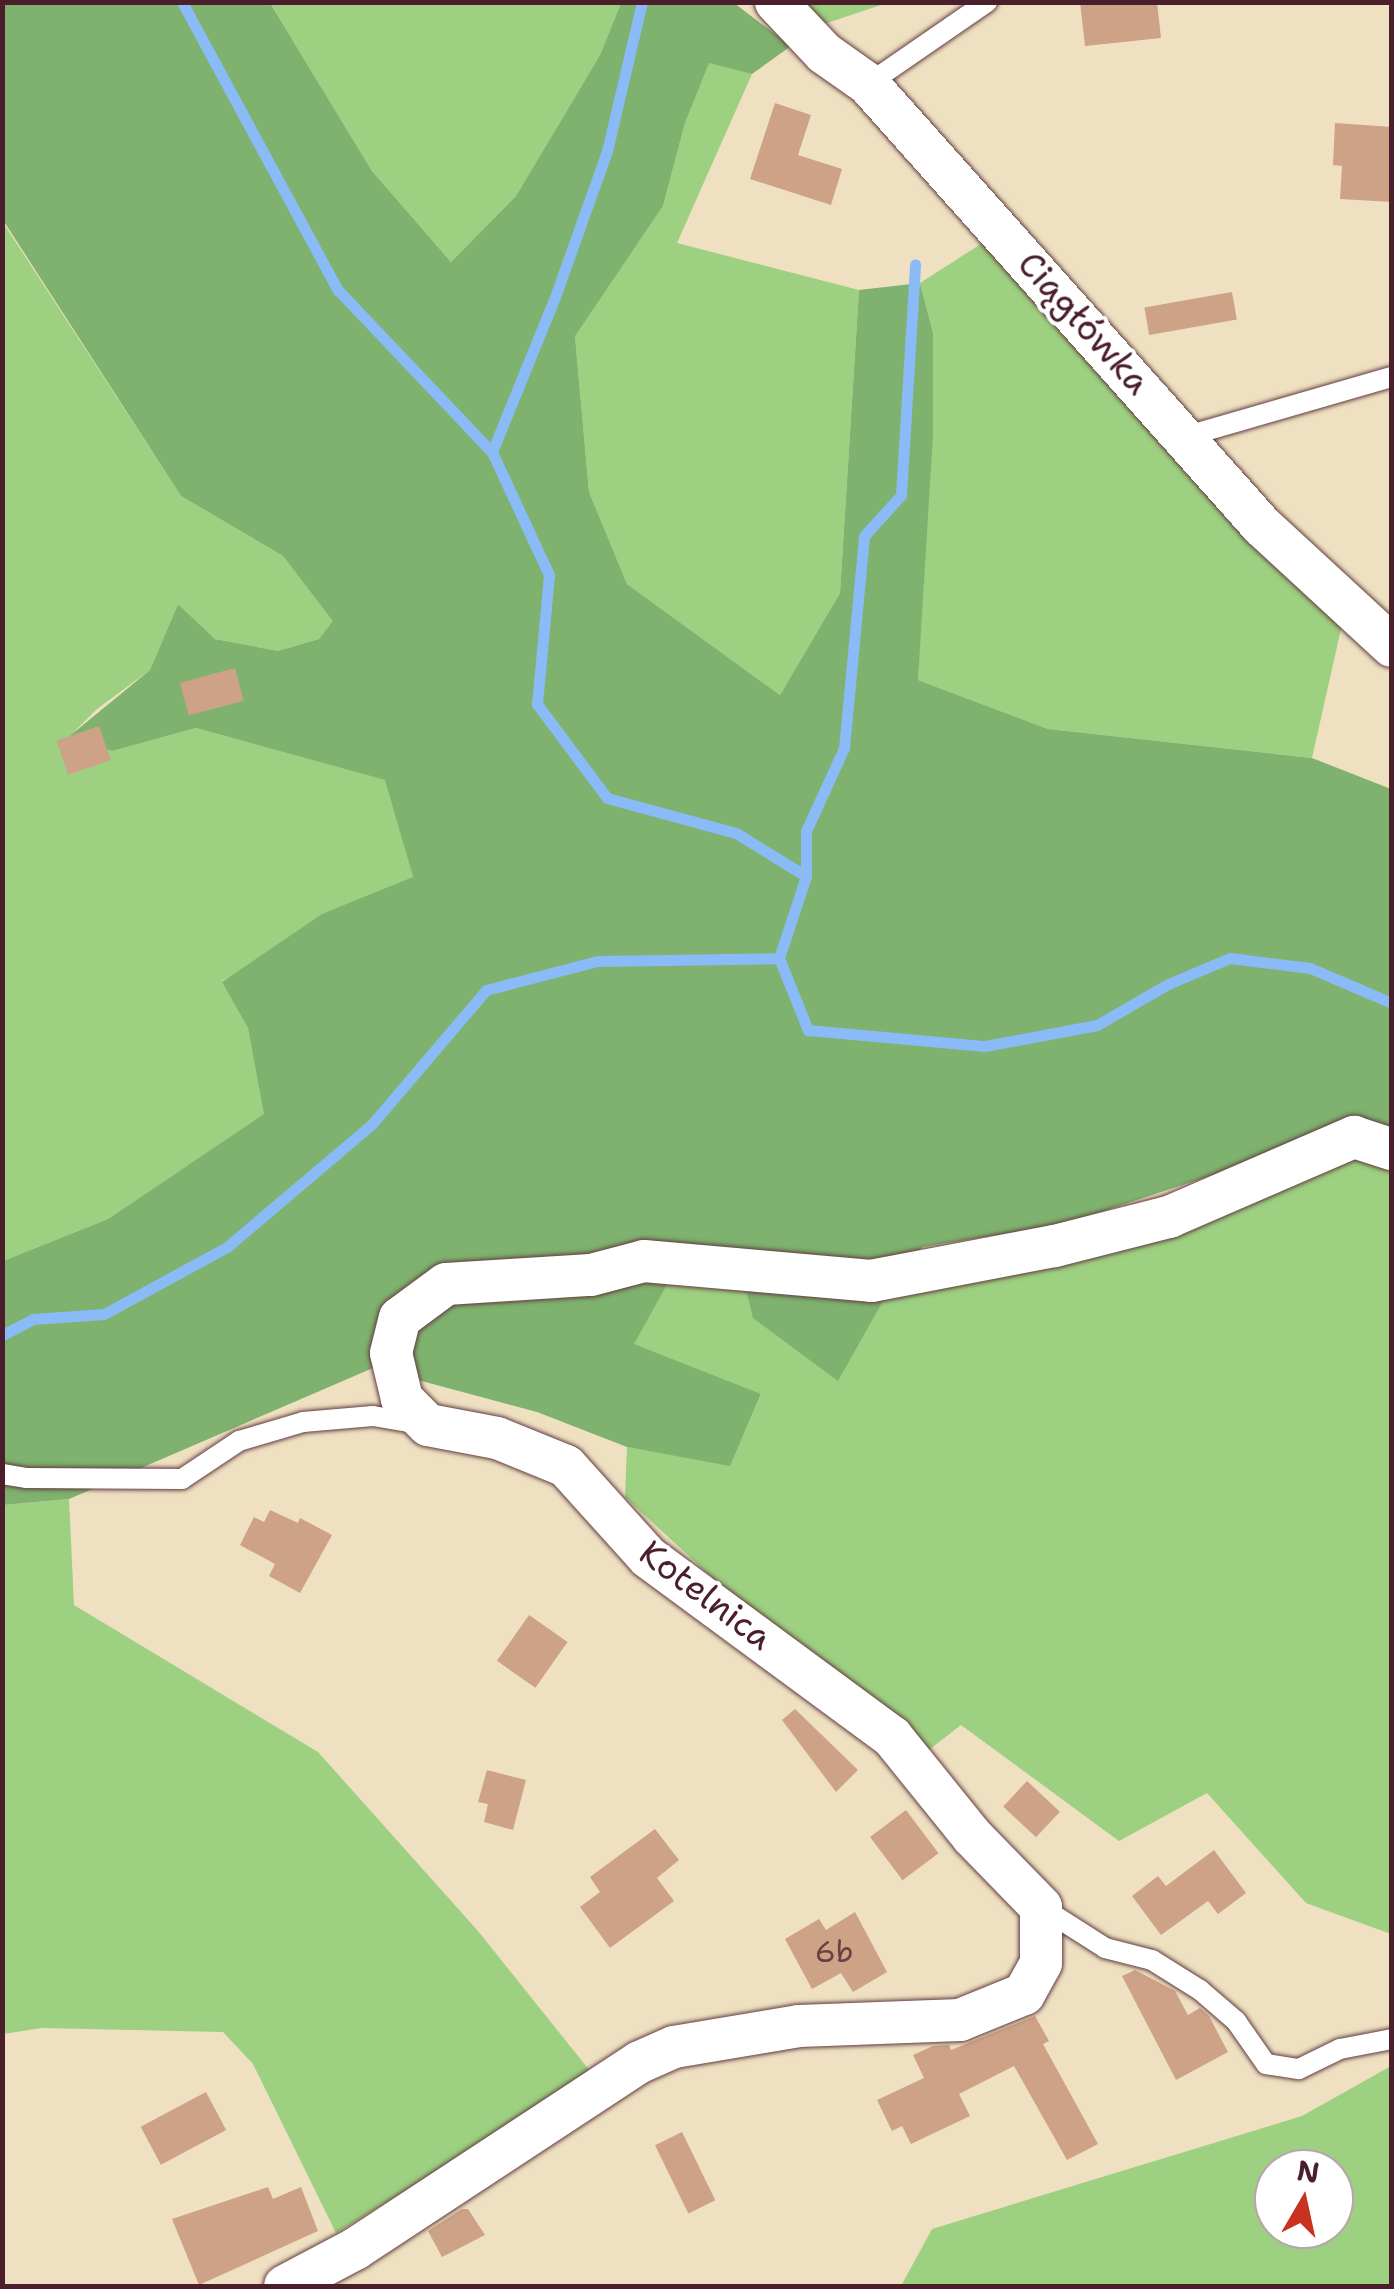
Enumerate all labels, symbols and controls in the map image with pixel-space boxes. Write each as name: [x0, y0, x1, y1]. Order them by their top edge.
street label: Ciągłówka: [1009, 243, 1159, 403]
street label: Kotelnica: [631, 1531, 781, 1659]
house number: 6b: [815, 1934, 853, 1970]
north arrow: [1254, 2149, 1354, 2249]
text: N: [1294, 2151, 1322, 2192]

